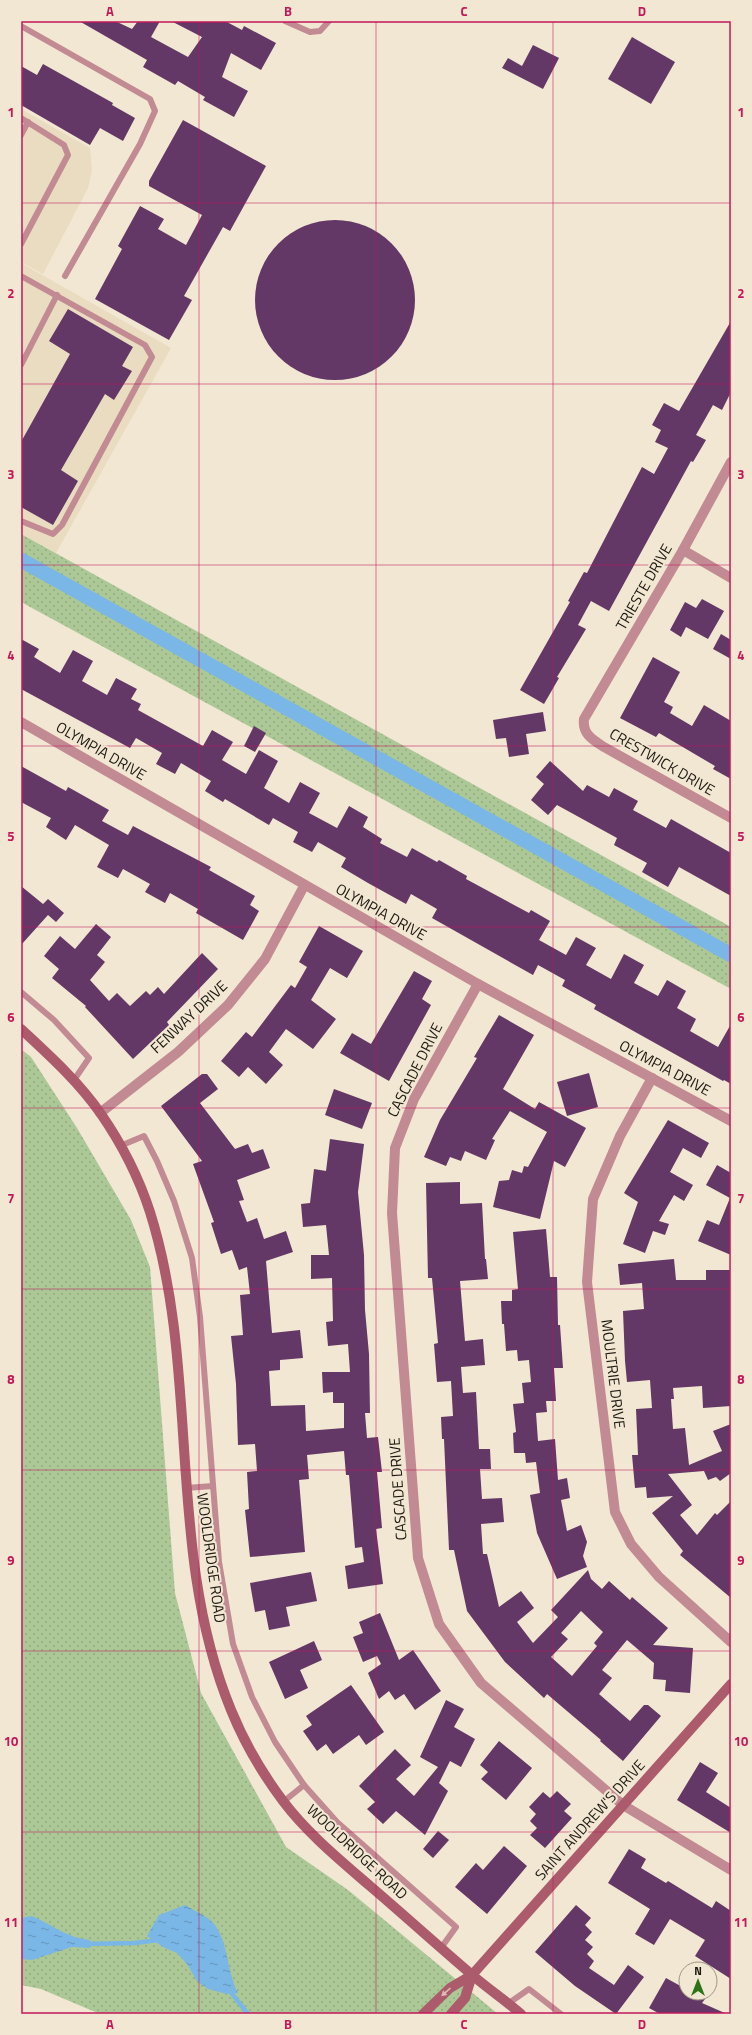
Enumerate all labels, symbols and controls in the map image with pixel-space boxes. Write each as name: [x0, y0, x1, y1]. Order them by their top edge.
text: A: [106, 1, 114, 21]
text: B: [284, 1, 292, 21]
text: C: [460, 1, 468, 21]
text: D: [638, 1, 646, 21]
text: 1: [7, 102, 15, 122]
text: 1: [737, 102, 745, 122]
text: 2: [7, 283, 15, 303]
text: 2: [737, 283, 745, 303]
text: 3: [7, 464, 15, 484]
text: 3: [737, 464, 745, 484]
street label: TRIESTE DRIVE: [610, 539, 678, 634]
text: 4: [7, 645, 15, 665]
text: 4: [737, 645, 745, 665]
street label: OLYMPIA DRIVE: [52, 715, 151, 786]
street label: CRESTWICK DRIVE: [605, 722, 719, 801]
text: 5: [7, 826, 15, 846]
text: 5: [737, 826, 745, 846]
street label: OLYMPIA DRIVE: [332, 877, 431, 946]
street label: FENWAY DRIVE: [145, 975, 233, 1059]
text: 6: [7, 1007, 15, 1027]
text: 6: [737, 1007, 745, 1027]
street label: CASCADE DRIVE: [381, 1019, 448, 1121]
street label: OLYMPIA DRIVE: [615, 1034, 715, 1101]
text: 7: [7, 1188, 15, 1208]
text: 7: [737, 1188, 745, 1208]
street label: MOULTRIE DRIVE: [595, 1318, 632, 1430]
text: 8: [7, 1369, 15, 1389]
text: 8: [737, 1369, 745, 1389]
street label: CASCADE DRIVE: [382, 1437, 413, 1541]
street label: WOOLDRIDGE ROAD: [191, 1491, 232, 1624]
text: 9: [7, 1550, 15, 1570]
text: 9: [737, 1550, 745, 1570]
text: 10: [4, 1731, 18, 1751]
text: 10: [734, 1731, 748, 1751]
street label: SAINT ANDREW'S DRIVE: [529, 1754, 650, 1885]
street label: WOOLDRIDGE ROAD: [302, 1799, 413, 1905]
text: 11: [4, 1912, 18, 1932]
text: 11: [734, 1912, 748, 1932]
north arrow: [678, 1961, 718, 2001]
text: N: [694, 1963, 702, 1979]
one-way arrow: [441, 1988, 451, 1997]
text: A: [106, 2014, 114, 2034]
text: B: [284, 2014, 292, 2034]
text: C: [460, 2014, 468, 2034]
text: D: [638, 2014, 646, 2034]

